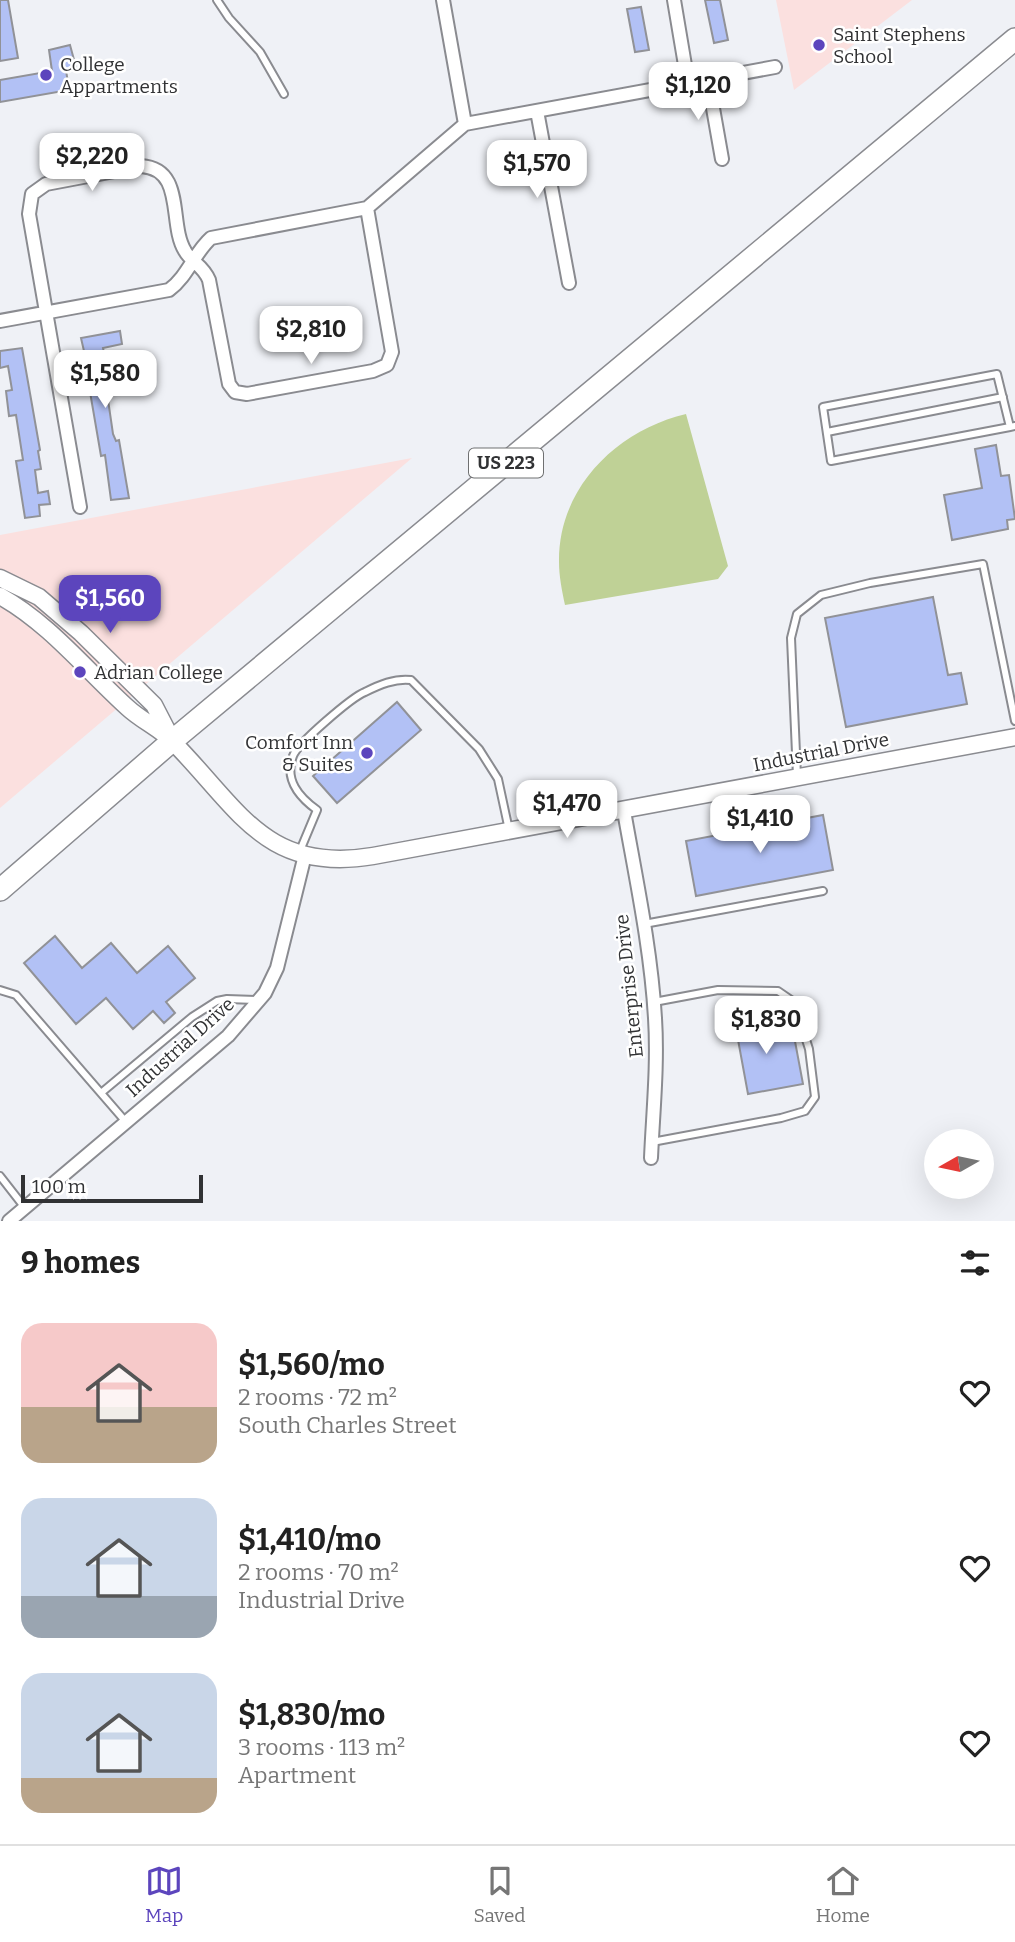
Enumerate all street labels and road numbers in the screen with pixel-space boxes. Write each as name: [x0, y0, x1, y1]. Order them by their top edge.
road number: US 223: [469, 448, 543, 477]
street label: Industrial Drive: [751, 728, 891, 776]
street label: Enterprise Drive: [610, 913, 648, 1059]
street label: Industrial Drive: [121, 992, 239, 1102]

